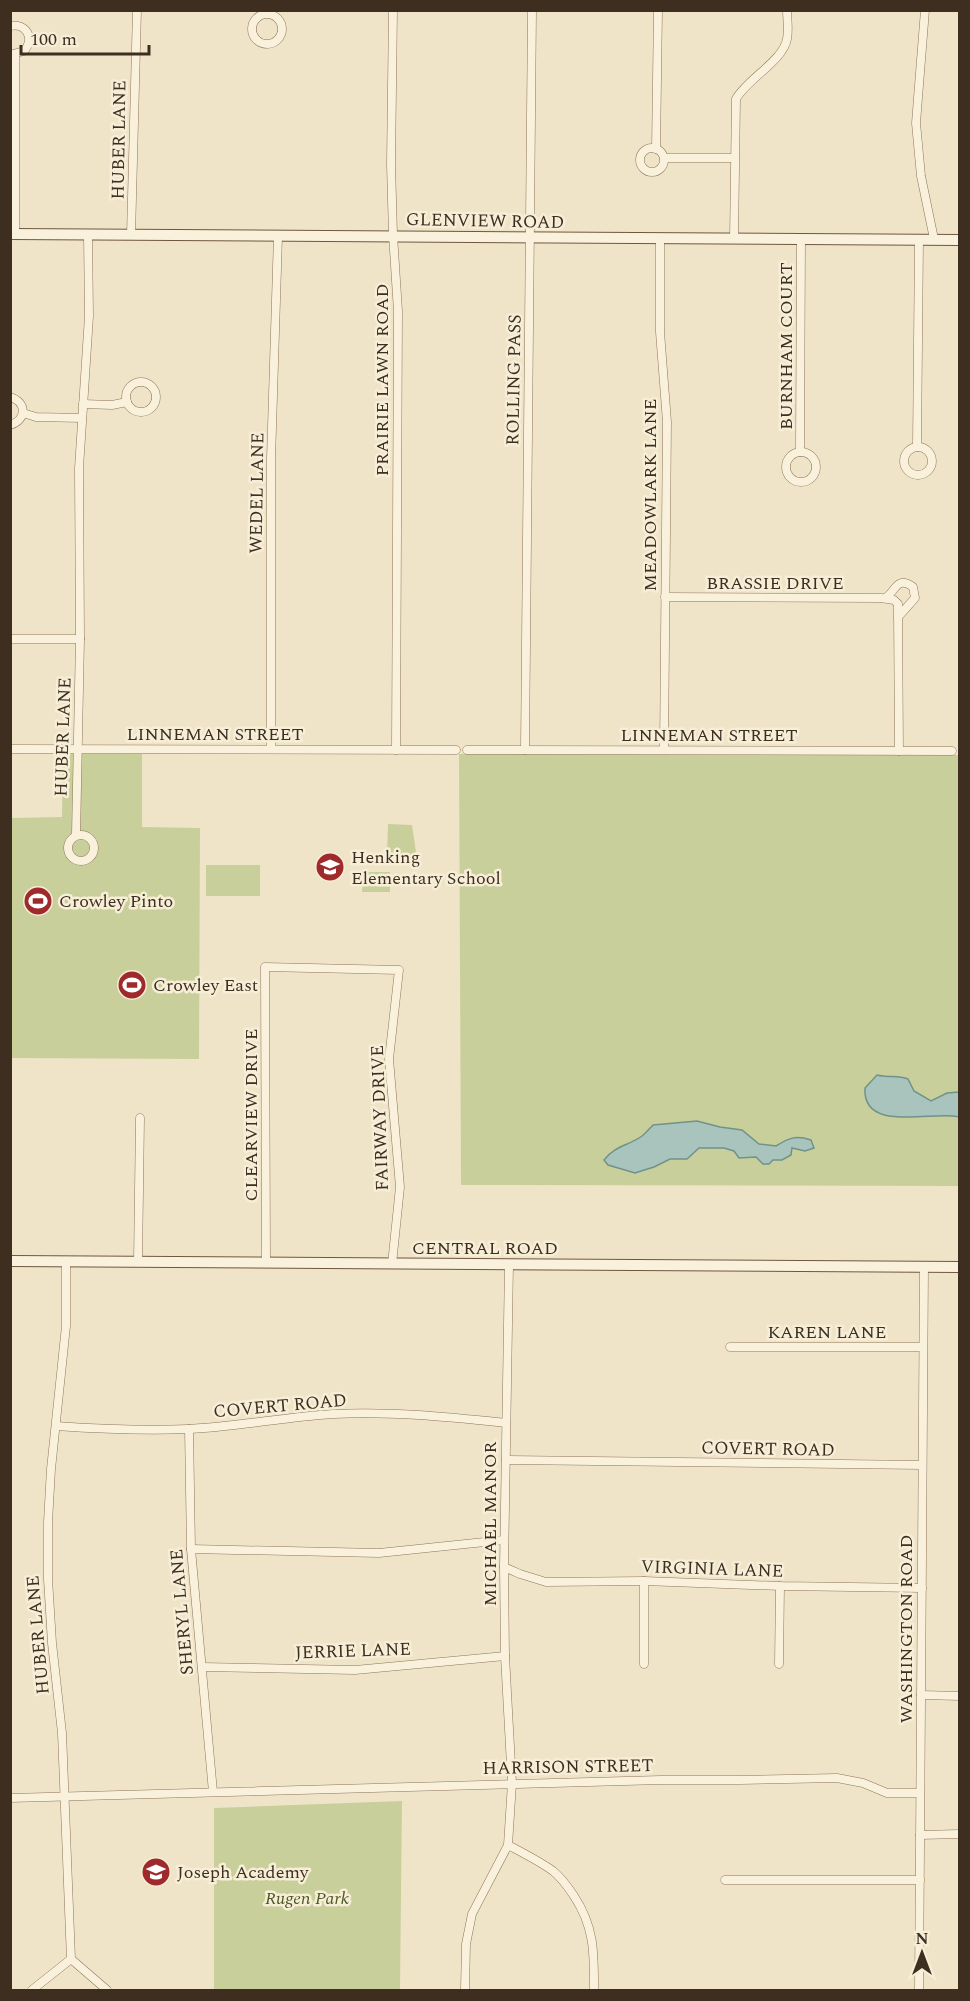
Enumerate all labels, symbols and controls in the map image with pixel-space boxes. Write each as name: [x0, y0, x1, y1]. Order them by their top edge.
scale bar: [21, 18, 148, 56]
text: 100 m: [30, 26, 77, 53]
street label: HUBER LANE: [104, 80, 134, 200]
street label: GLENVIEW ROAD: [406, 206, 564, 236]
street label: BURNHAM COURT: [773, 262, 800, 430]
street label: PRAIRIE LAWN ROAD: [369, 284, 396, 476]
street label: ROLLING PASS: [499, 314, 529, 446]
street label: MEADOWLARK LANE: [637, 399, 664, 591]
street label: WEDEL LANE: [242, 432, 272, 554]
street label: BRASSIE DRIVE: [706, 570, 844, 597]
street label: HUBER LANE: [47, 677, 79, 797]
street label: LINNEMAN STREET: [126, 721, 304, 748]
street label: LINNEMAN STREET: [620, 722, 798, 749]
place label: Henking Elementary School: [351, 844, 501, 892]
school or university icon: Henking Elementary School: [314, 851, 346, 883]
sports icon: Crowley Pinto: [22, 885, 54, 917]
place label: Crowley Pinto: [59, 888, 173, 915]
sports icon: Crowley East: [116, 969, 148, 1001]
place label: Crowley East: [153, 972, 258, 999]
street label: CLEARVIEW DRIVE: [238, 1028, 265, 1202]
street label: FAIRWAY DRIVE: [364, 1045, 396, 1191]
street label: CENTRAL ROAD: [412, 1235, 558, 1262]
street label: KAREN LANE: [768, 1319, 886, 1346]
street label: COVERT ROAD: [212, 1387, 348, 1425]
street label: COVERT ROAD: [701, 1434, 835, 1464]
street label: MICHAEL MANOR: [477, 1442, 504, 1606]
street label: WASHINGTON ROAD: [893, 1535, 920, 1723]
street label: SHERYL LANE: [163, 1548, 201, 1676]
street label: VIRGINIA LANE: [640, 1553, 784, 1585]
street label: HUBER LANE: [19, 1574, 57, 1696]
street label: JERRIE LANE: [295, 1635, 411, 1667]
street label: HARRISON STREET: [482, 1752, 654, 1782]
school or university icon: Joseph Academy: [140, 1856, 172, 1888]
place label: Joseph Academy: [177, 1859, 310, 1886]
park label: Rugen Park: [265, 1885, 350, 1912]
north arrow: [892, 1923, 952, 1983]
text: N: [915, 1927, 929, 1951]

